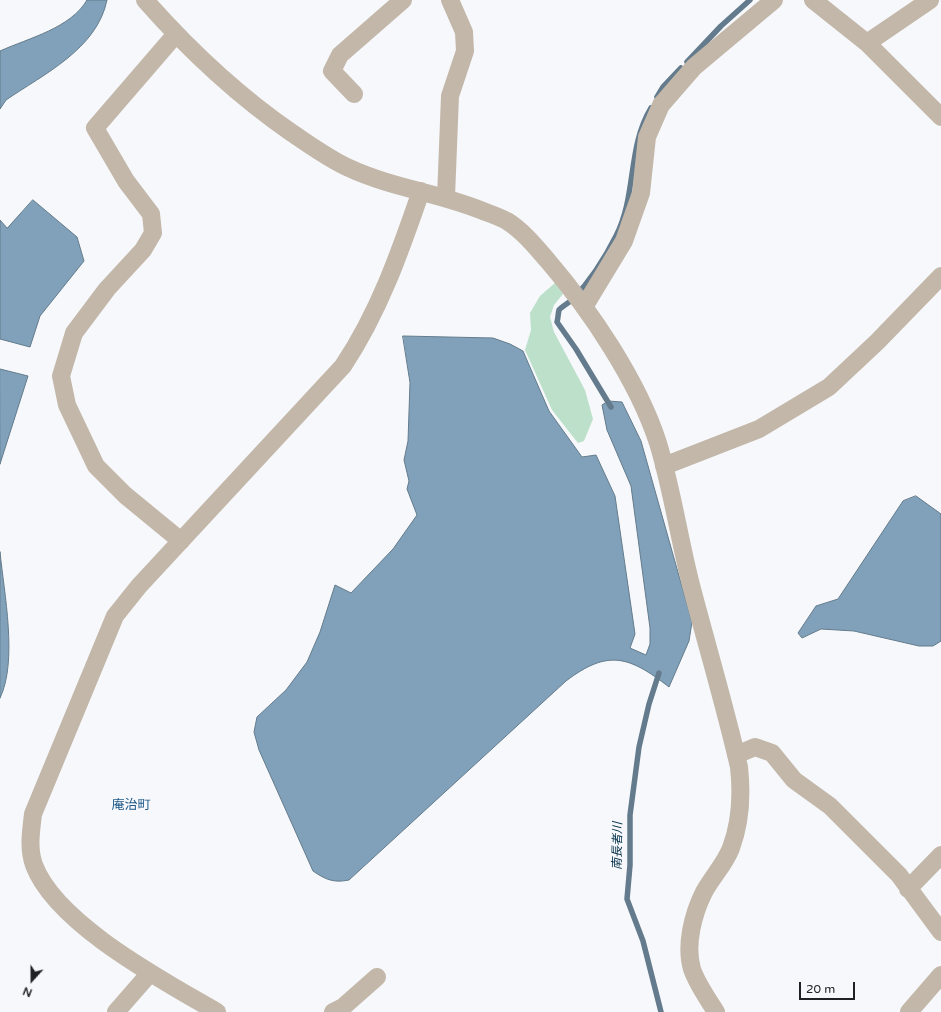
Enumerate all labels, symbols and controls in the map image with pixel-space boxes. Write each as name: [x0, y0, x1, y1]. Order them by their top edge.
district label: 庵治町: [112, 798, 150, 814]
water label: 南長者川: [610, 822, 626, 870]
north arrow: [12, 960, 52, 1000]
scale bar: [801, 974, 857, 1000]
text: 20 m: [806, 982, 835, 996]
text: N: [21, 984, 34, 999]

